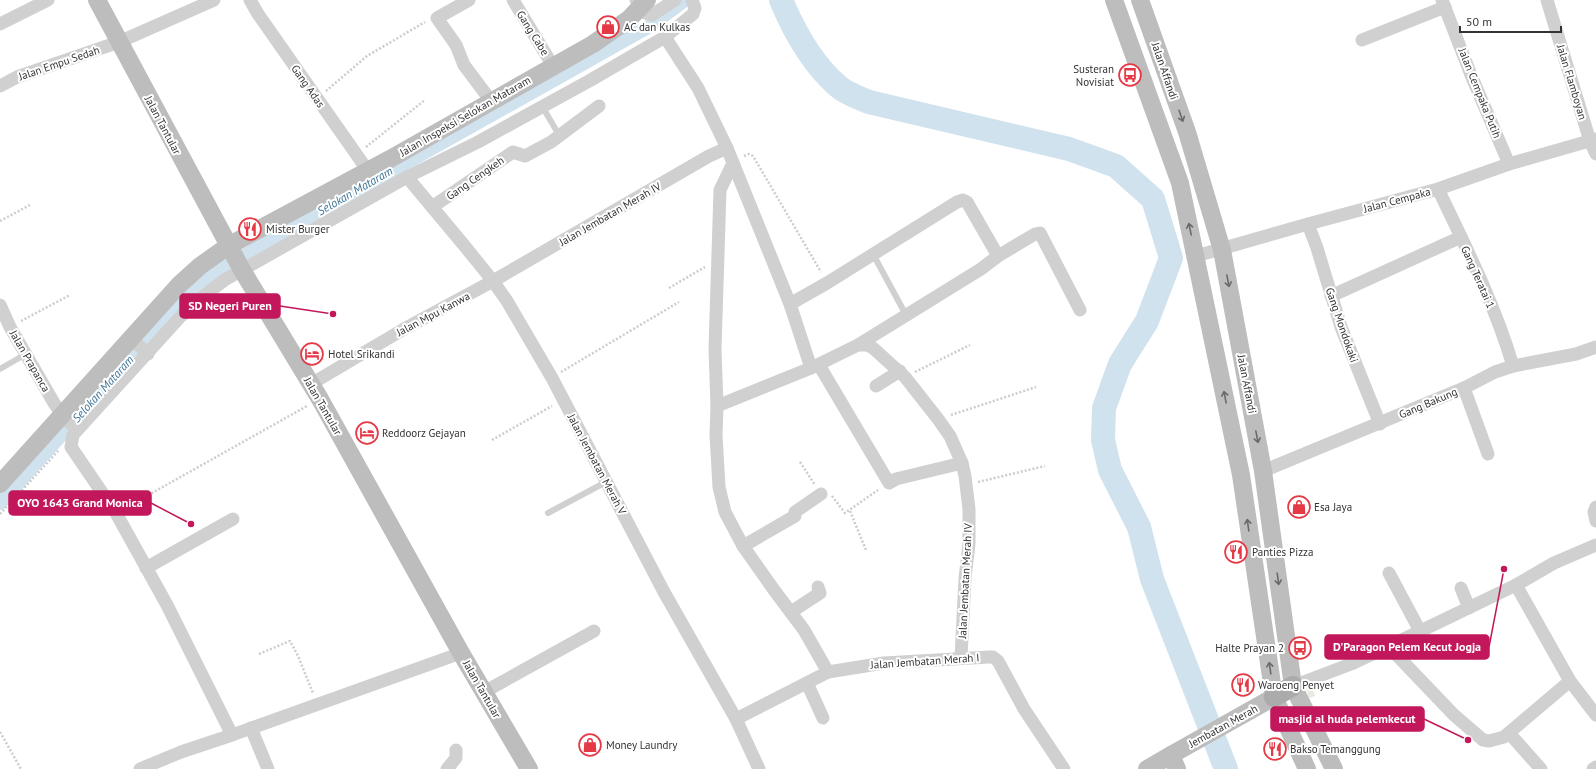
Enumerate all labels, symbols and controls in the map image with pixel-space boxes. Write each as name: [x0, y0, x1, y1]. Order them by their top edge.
street label: Gang Cabe: [514, 8, 552, 58]
scale bar: [1460, 8, 1561, 34]
shop icon: AC dan Kulkas: [595, 14, 621, 40]
text: 50 m: [1466, 14, 1492, 29]
place label: AC dan Kulkas: [624, 20, 691, 34]
street label: Jalan Affandi: [1148, 40, 1181, 102]
street label: Jalan Flamboyan: [1554, 42, 1590, 121]
street label: Jalan Empu Sedah: [16, 43, 101, 84]
street label: Jalan Cempaka Putih: [1455, 45, 1505, 140]
street label: Gang Adas: [288, 62, 328, 110]
place label: Susteran Novisiat: [1073, 62, 1114, 89]
bus stop icon: Susteran Novisiat: [1117, 62, 1143, 88]
street label: Jalan Inspeksi Selokan Mataram: [396, 73, 533, 160]
street label: Jalan Tantular: [141, 92, 184, 157]
one-way arrow: [1178, 110, 1186, 122]
street label: Gang Cengkeh: [443, 153, 507, 203]
water label: Selokan Mataram: [314, 163, 395, 218]
street label: Jalan Jembatan Merah IV: [556, 179, 664, 249]
street label: Jalan Cempaka: [1361, 184, 1432, 216]
restaurant icon: Mister Burger: [237, 216, 263, 242]
place label: Mister Burger: [266, 222, 330, 236]
one-way arrow: [1185, 223, 1193, 236]
street label: Gang Teratai 1: [1458, 243, 1498, 311]
one-way arrow: [1224, 275, 1232, 288]
street label: Gang Mondokaki: [1323, 286, 1361, 364]
street label: Jalan Mpu Kanwa: [393, 289, 472, 340]
callout: SD Negeri Puren: [180, 294, 280, 318]
text: SD Negeri Puren: [188, 298, 272, 313]
street label: Jalan Prapanca: [6, 327, 53, 394]
hotel icon: Hotel Srikandi: [299, 341, 325, 367]
place label: Hotel Srikandi: [328, 347, 395, 361]
water label: Selokan Mataram: [69, 352, 137, 425]
street label: Jalan Affandi: [1234, 352, 1260, 415]
street label: Jalan Tantular: [300, 374, 345, 438]
street label: Gang Bakung: [1397, 384, 1459, 422]
one-way arrow: [1221, 391, 1229, 404]
street label: Jalan Jembatan Merah V: [564, 410, 630, 517]
hotel icon: Reddoorz Gejayan: [354, 420, 380, 446]
place label: Reddoorz Gejayan: [382, 426, 466, 440]
one-way arrow: [1253, 430, 1261, 443]
callout: OYO 1643 Grand Monica: [9, 491, 151, 515]
shop icon: Esa Jaya: [1286, 494, 1312, 520]
text: OYO 1643 Grand Monica: [17, 495, 143, 510]
place label: Esa Jaya: [1314, 500, 1352, 514]
one-way arrow: [1244, 519, 1252, 532]
street label: Jalan Jembatan Merah IV: [955, 522, 975, 640]
restaurant icon: Panties Pizza: [1223, 539, 1249, 565]
place label: Panties Pizza: [1252, 545, 1313, 559]
one-way arrow: [1274, 572, 1282, 585]
bus stop icon: Halte Prayan 2: [1287, 635, 1313, 661]
callout: D'Paragon Pelem Kecut Jogja: [1325, 635, 1489, 659]
text: D'Paragon Pelem Kecut Jogja: [1333, 639, 1481, 654]
place label: Halte Prayan 2: [1215, 641, 1284, 655]
street label: Jalan Jembatan Merah I: [869, 650, 980, 672]
street label: Jalan Tantular: [459, 657, 504, 721]
one-way arrow: [1266, 662, 1274, 675]
restaurant icon: Waroeng Penyet: [1230, 672, 1256, 698]
place label: Waroeng Penyet: [1258, 678, 1334, 692]
street label: Jembatan Merah: [1185, 701, 1260, 751]
callout: masjid al huda pelemkecut: [1271, 707, 1424, 731]
text: masjid al huda pelemkecut: [1278, 711, 1416, 726]
shop icon: Money Laundry: [577, 732, 603, 758]
restaurant icon: Bakso Temanggung: [1262, 736, 1288, 762]
place label: Money Laundry: [606, 738, 678, 752]
place label: Bakso Temanggung: [1290, 742, 1381, 756]

